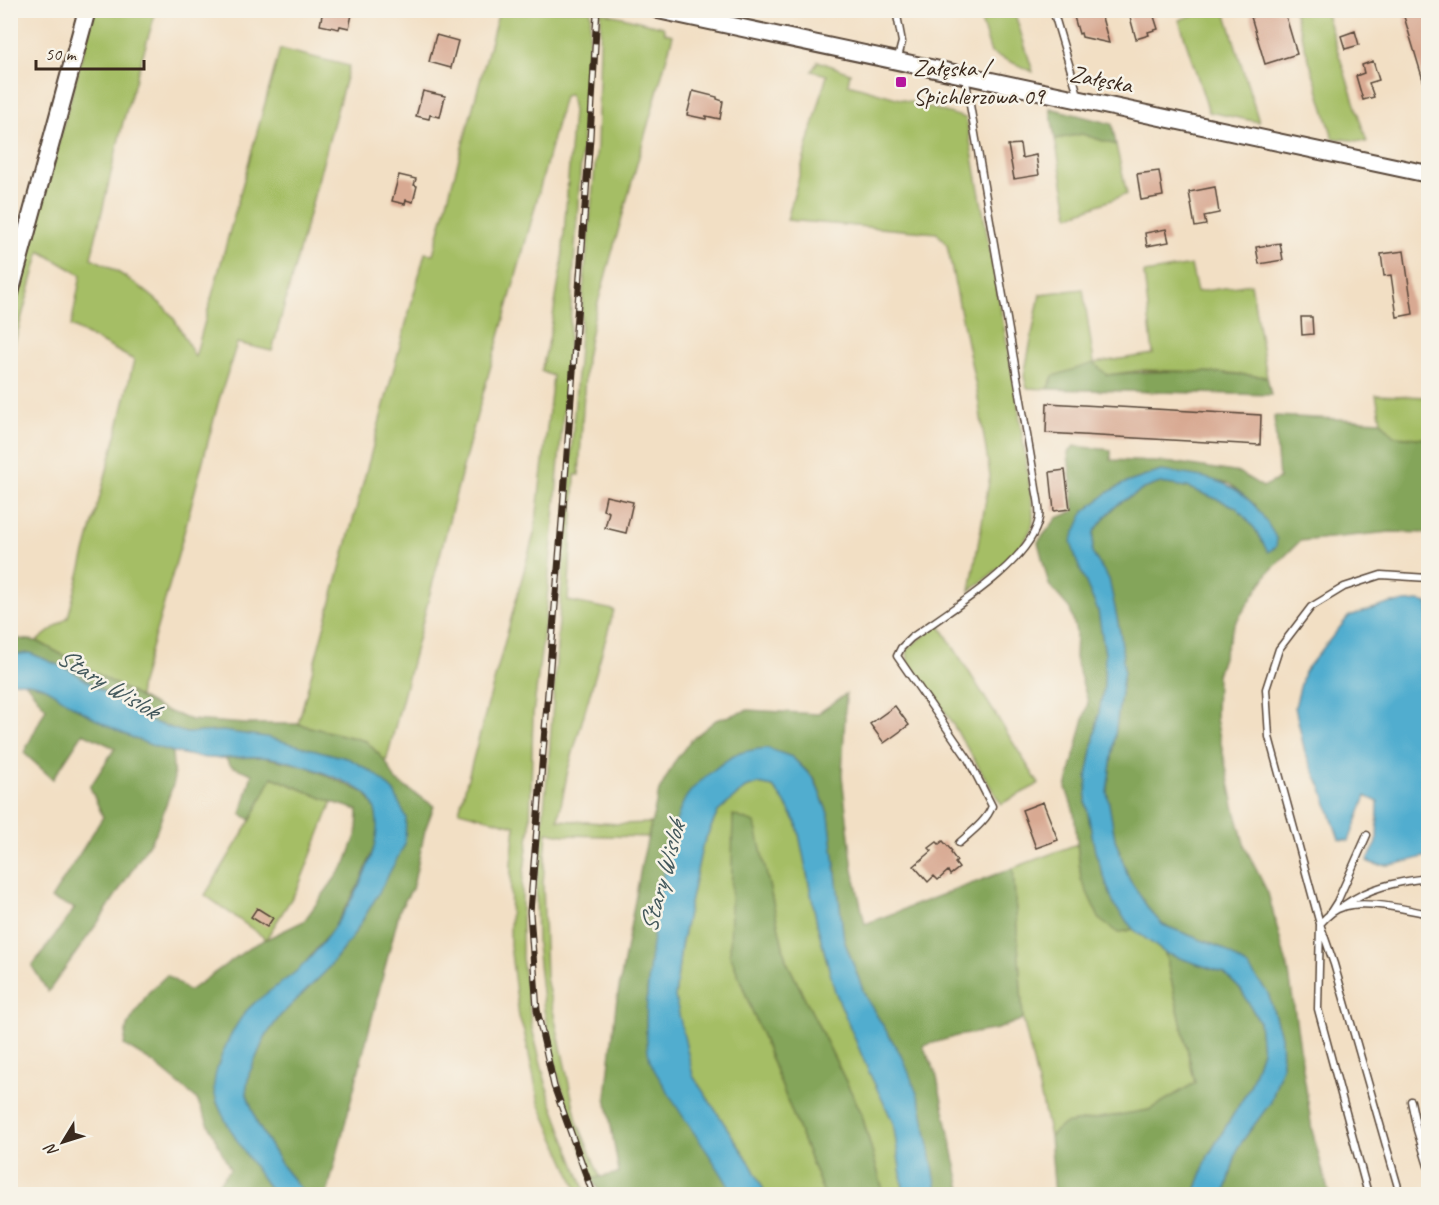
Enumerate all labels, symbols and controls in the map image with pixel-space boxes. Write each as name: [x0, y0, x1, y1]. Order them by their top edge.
scale bar: [36, 33, 144, 71]
text: 50 m: [45, 43, 78, 65]
place label: Załęska / Spichlerzowa 09: [913, 53, 1047, 111]
street label: Załęska: [1067, 58, 1136, 100]
marker: Załęska / Spichlerzowa 09: [894, 75, 908, 89]
water label: Stary Wislok: [51, 640, 170, 729]
water label: Stary Wislok: [631, 813, 694, 936]
north arrow: [33, 1112, 93, 1172]
text: N: [39, 1138, 63, 1161]

